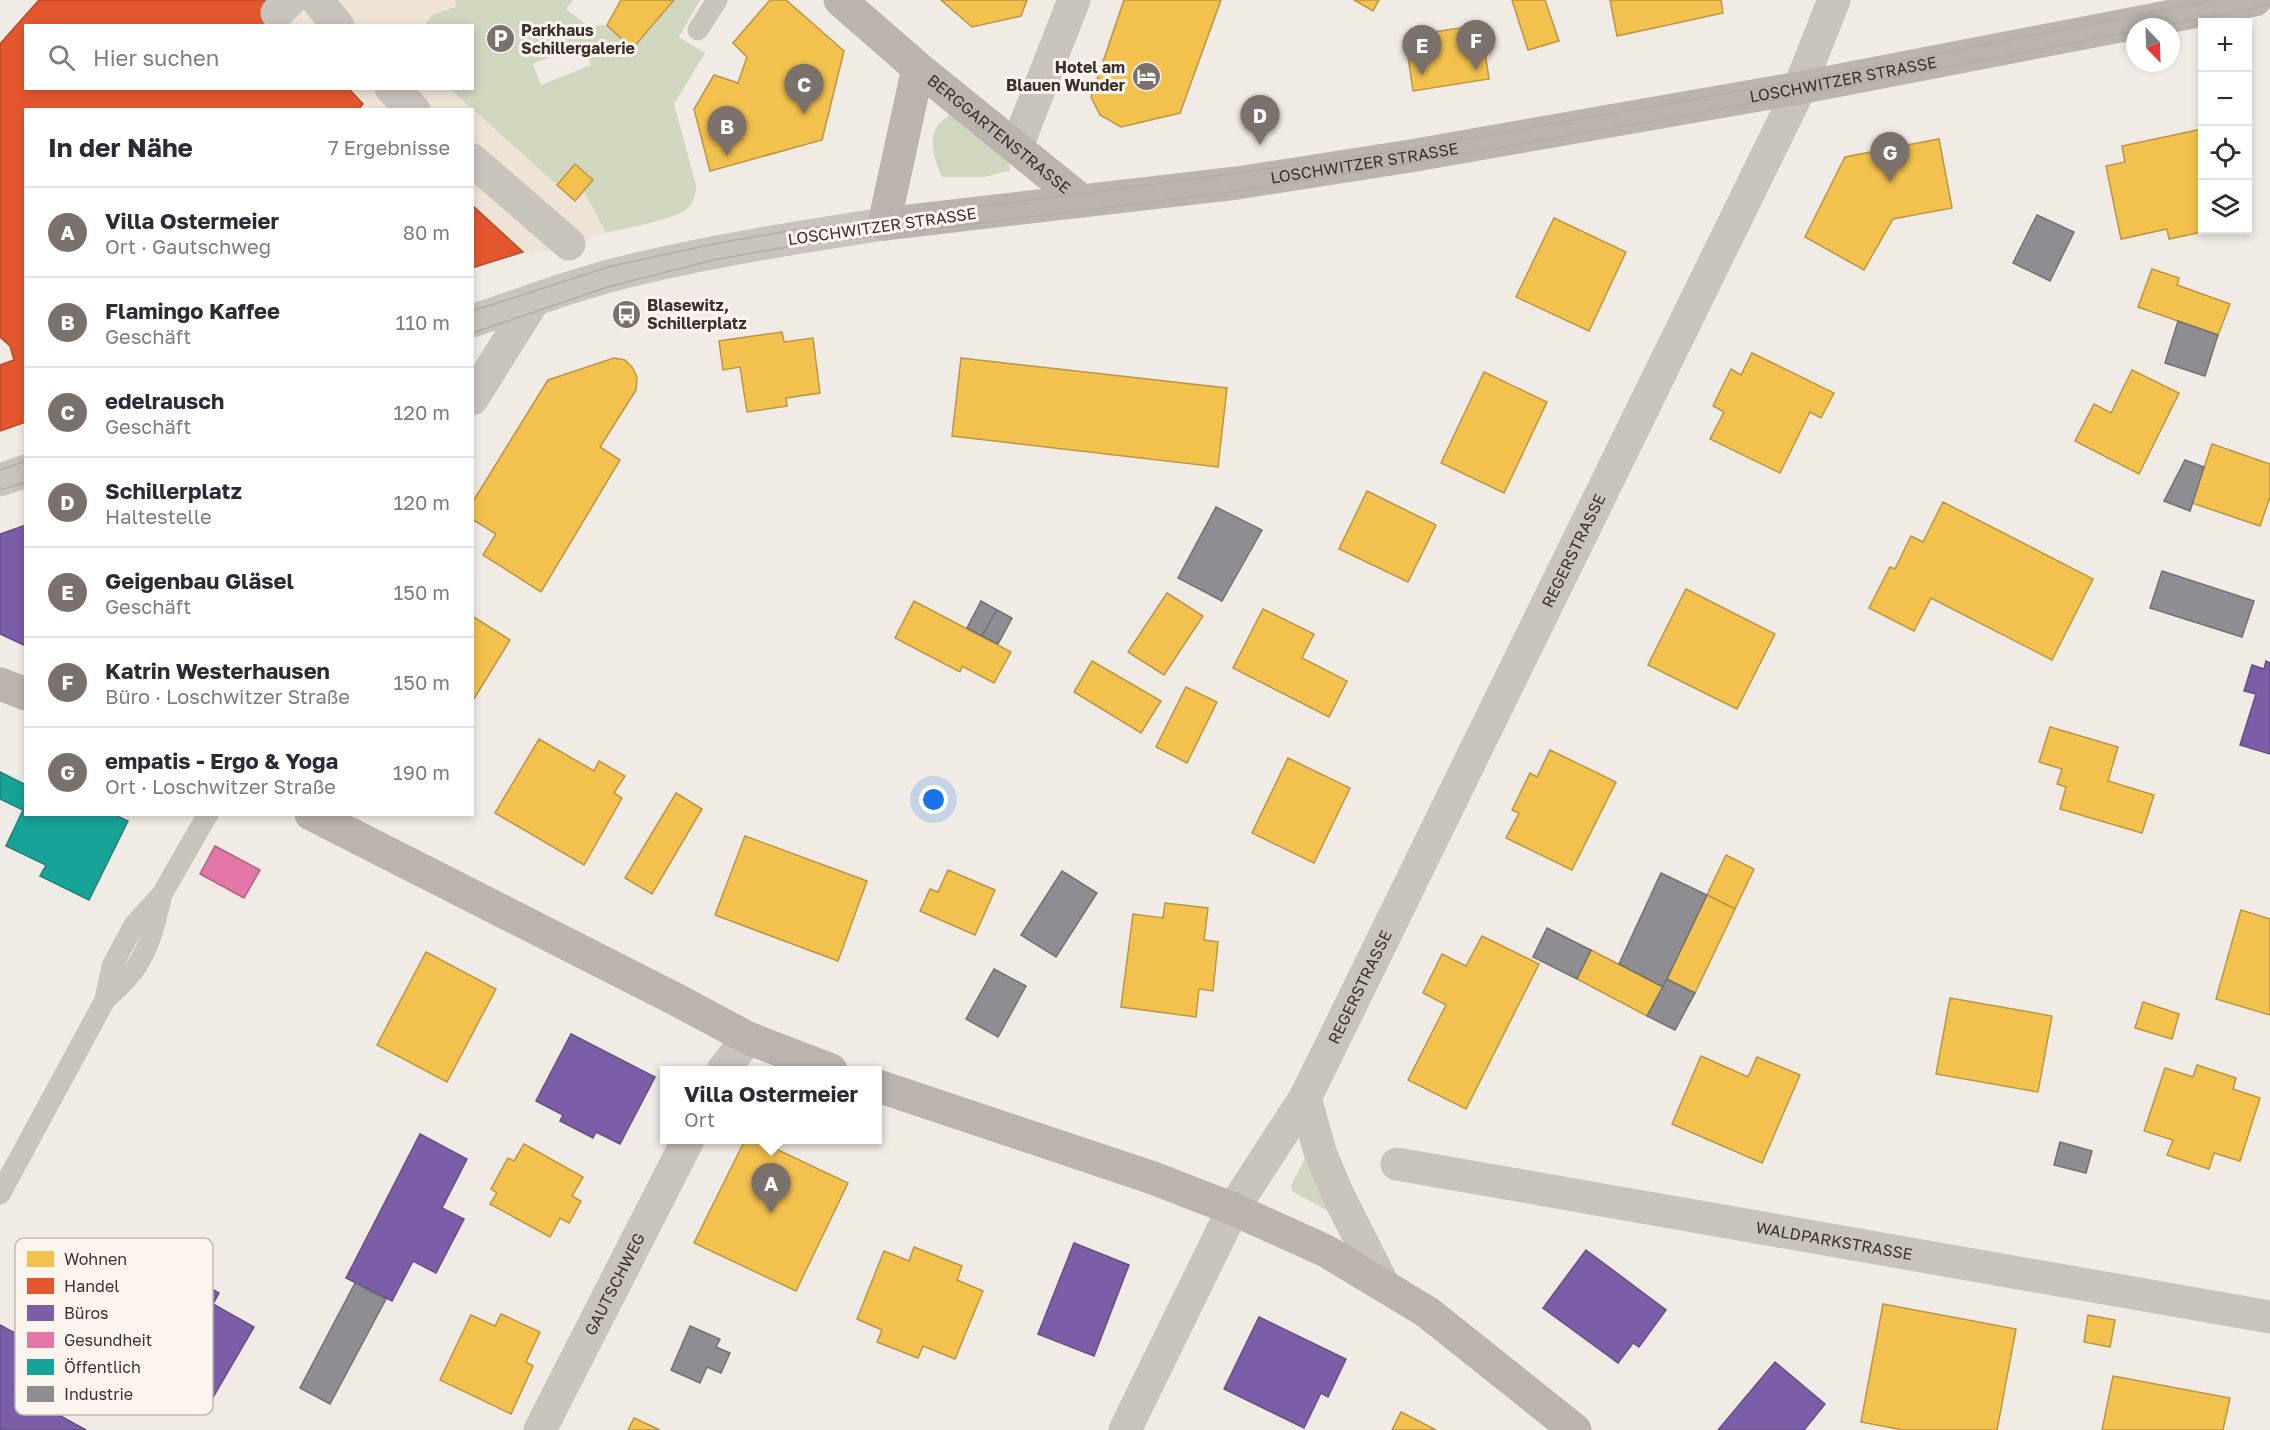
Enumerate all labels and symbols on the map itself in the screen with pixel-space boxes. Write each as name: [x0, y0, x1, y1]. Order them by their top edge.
north arrow: [2126, 18, 2180, 72]
place label: Parkhaus Schillergalerie: [521, 20, 635, 58]
pin: F: [1456, 20, 1496, 70]
parking icon: Parkhaus Schillergalerie: [484, 23, 516, 55]
pin: E: [1402, 26, 1442, 75]
street label: LOSCHWITZER STRASSE: [1748, 52, 1938, 106]
place label: Hotel am Blauen Wunder: [1006, 57, 1125, 95]
hotel icon: Hotel am Blauen Wunder: [1130, 60, 1162, 92]
pin: C: [784, 64, 824, 114]
street label: BERGGARTENSTRASSE: [923, 70, 1075, 198]
pin: D: [1240, 96, 1280, 145]
pin: B: [708, 106, 746, 156]
pin: G: [1870, 132, 1910, 182]
street label: LOSCHWITZER STRASSE: [1269, 138, 1460, 188]
street label: LOSCHWITZER STRASSE: [787, 203, 977, 249]
place label: Blasewitz, Schillerplatz: [647, 295, 747, 333]
bus stop icon: Blasewitz, Schillerplatz: [610, 298, 642, 330]
street label: REGERSTRASSE: [1537, 490, 1610, 611]
your location: [919, 785, 948, 814]
street label: REGERSTRASSE: [1323, 927, 1396, 1047]
pin: A: [752, 1164, 790, 1213]
street label: WALDPARKSTRASSE: [1754, 1217, 1914, 1264]
street label: GAUTSCHWEG: [580, 1229, 649, 1338]
legend: [15, 1238, 213, 1415]
text: Wohnen: [64, 1249, 127, 1269]
text: Handel: [64, 1276, 119, 1296]
text: Büros: [64, 1303, 109, 1323]
text: Gesundheit: [64, 1330, 152, 1350]
text: Öffentlich: [64, 1357, 141, 1377]
text: Industrie: [64, 1384, 133, 1404]

